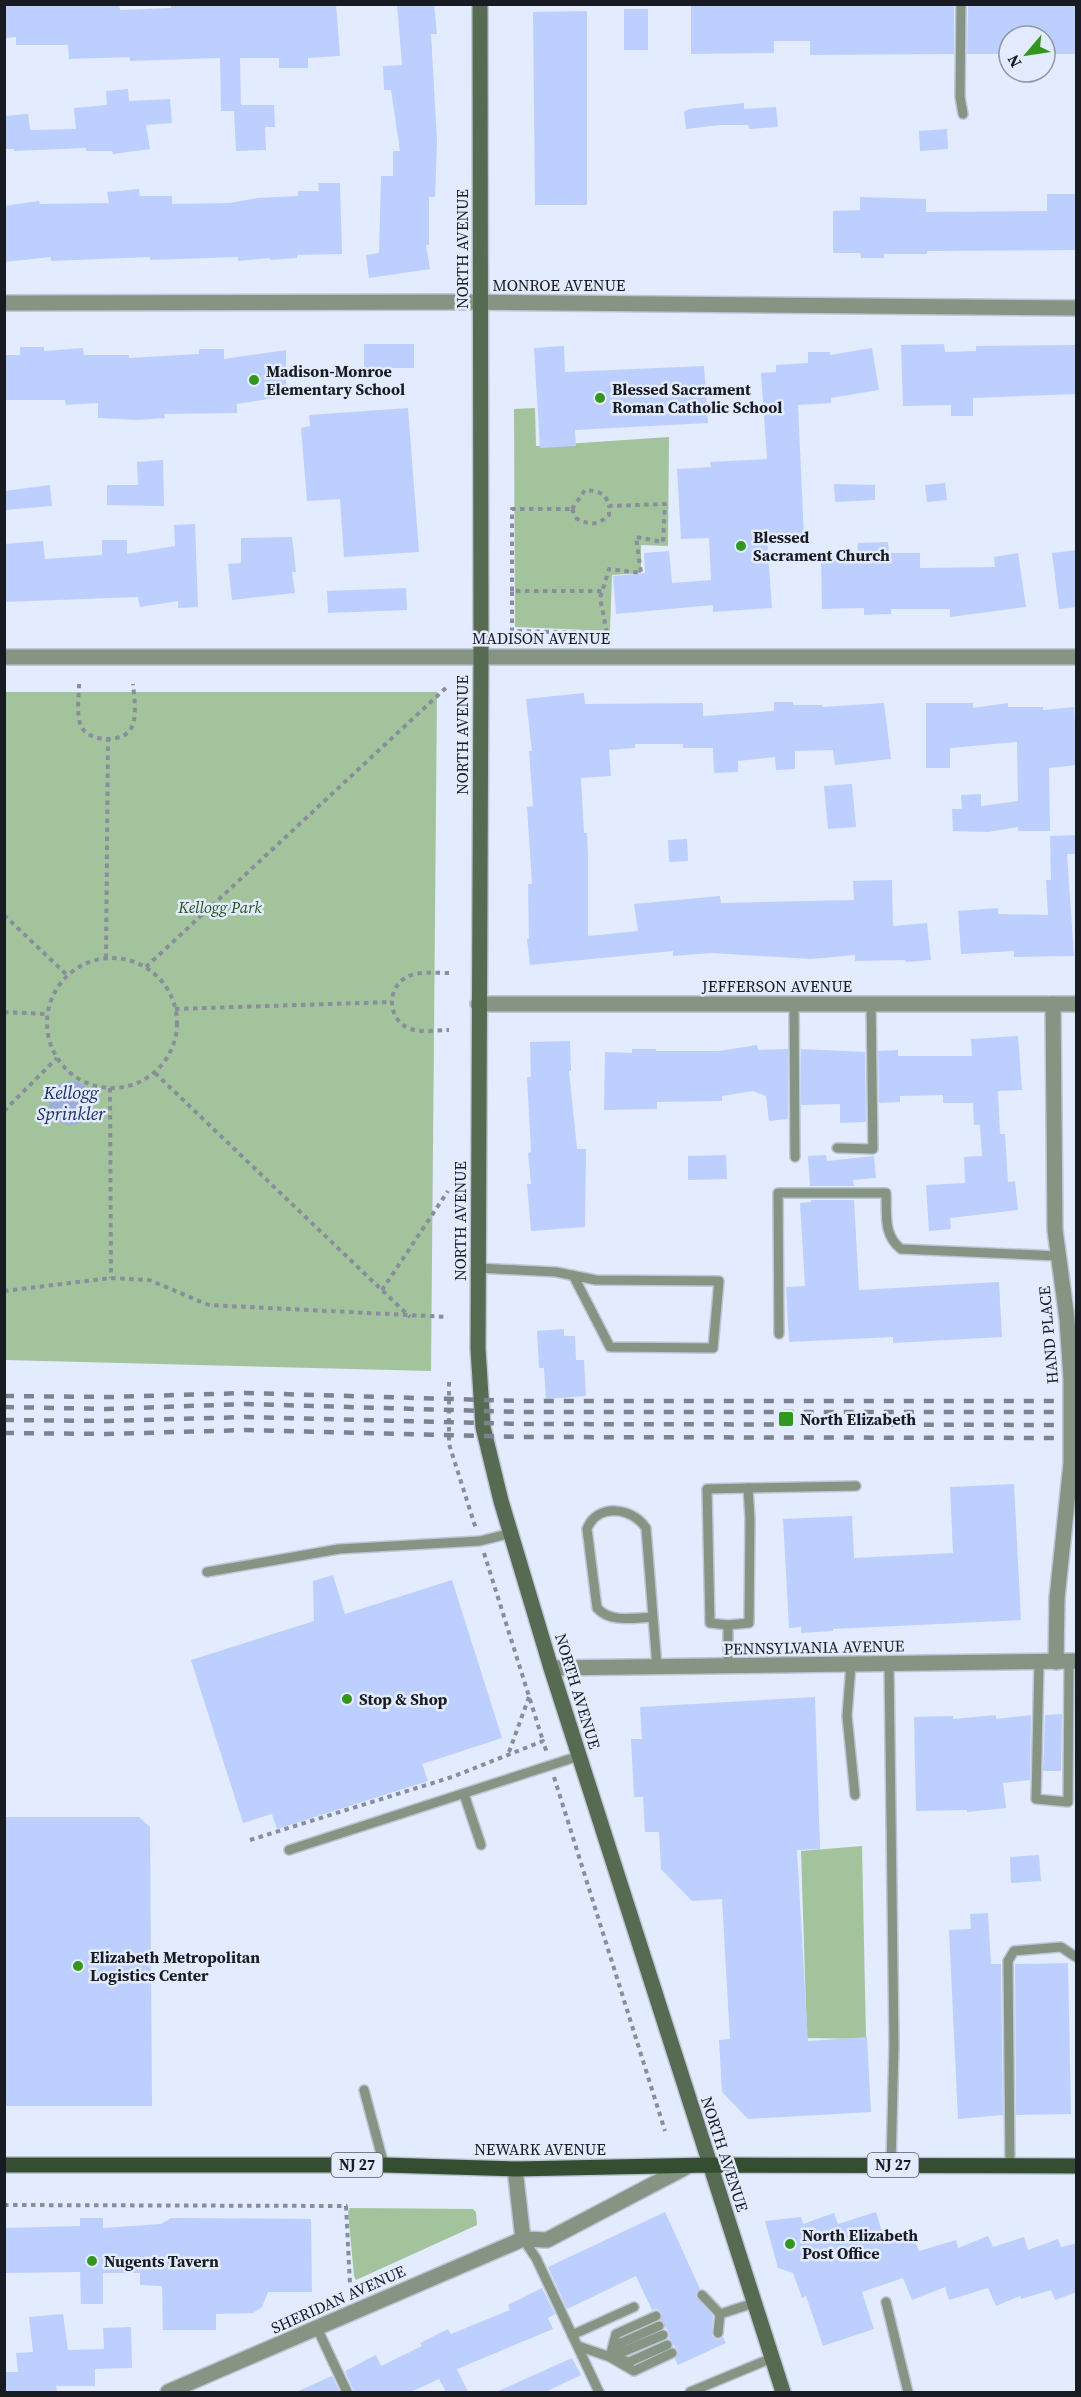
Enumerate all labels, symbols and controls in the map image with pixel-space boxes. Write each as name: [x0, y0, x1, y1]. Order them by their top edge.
north arrow: [997, 24, 1057, 84]
text: N: [1001, 51, 1026, 72]
street label: NORTH AVENUE: [451, 189, 473, 309]
street label: MONROE AVENUE: [493, 274, 626, 296]
place label: Madison-Monroe Elementary School: [266, 360, 405, 400]
marker: Madison-Monroe Elementary School: [247, 373, 261, 387]
place label: Blessed Sacrament Roman Catholic School: [612, 378, 782, 418]
marker: Blessed Sacrament Roman Catholic School: [593, 391, 607, 405]
place label: Blessed Sacrament Church: [753, 526, 890, 566]
marker: Blessed Sacrament Church: [734, 539, 748, 553]
street label: MADISON AVENUE: [472, 627, 610, 649]
street label: NORTH AVENUE: [451, 675, 473, 795]
park label: Kellogg Park: [177, 896, 262, 918]
street label: JEFFERSON AVENUE: [701, 975, 852, 997]
water label: Kellogg Sprinkler: [37, 1080, 106, 1126]
street label: NORTH AVENUE: [449, 1161, 471, 1281]
street label: HAND PLACE: [1033, 1285, 1063, 1385]
place label: North Elizabeth: [800, 1408, 916, 1430]
marker: North Elizabeth: [777, 1410, 795, 1428]
street label: NORTH AVENUE: [550, 1630, 606, 1752]
street label: PENNSYLVANIA AVENUE: [723, 1634, 905, 1660]
place label: Stop & Shop: [359, 1688, 448, 1710]
marker: Stop & Shop: [340, 1692, 354, 1706]
place label: Elizabeth Metropolitan Logistics Center: [90, 1946, 260, 1986]
marker: Elizabeth Metropolitan Logistics Center: [71, 1959, 85, 1973]
street label: NORTH AVENUE: [696, 2094, 754, 2215]
street label: NEWARK AVENUE: [474, 2138, 606, 2160]
road number: NJ 27: [332, 2153, 382, 2177]
road number: NJ 27: [868, 2153, 918, 2177]
place label: North Elizabeth Post Office: [802, 2224, 918, 2264]
marker: North Elizabeth Post Office: [783, 2237, 797, 2251]
place label: Nugents Tavern: [104, 2250, 219, 2272]
marker: Nugents Tavern: [85, 2254, 99, 2268]
street label: SHERIDAN AVENUE: [267, 2259, 409, 2338]

